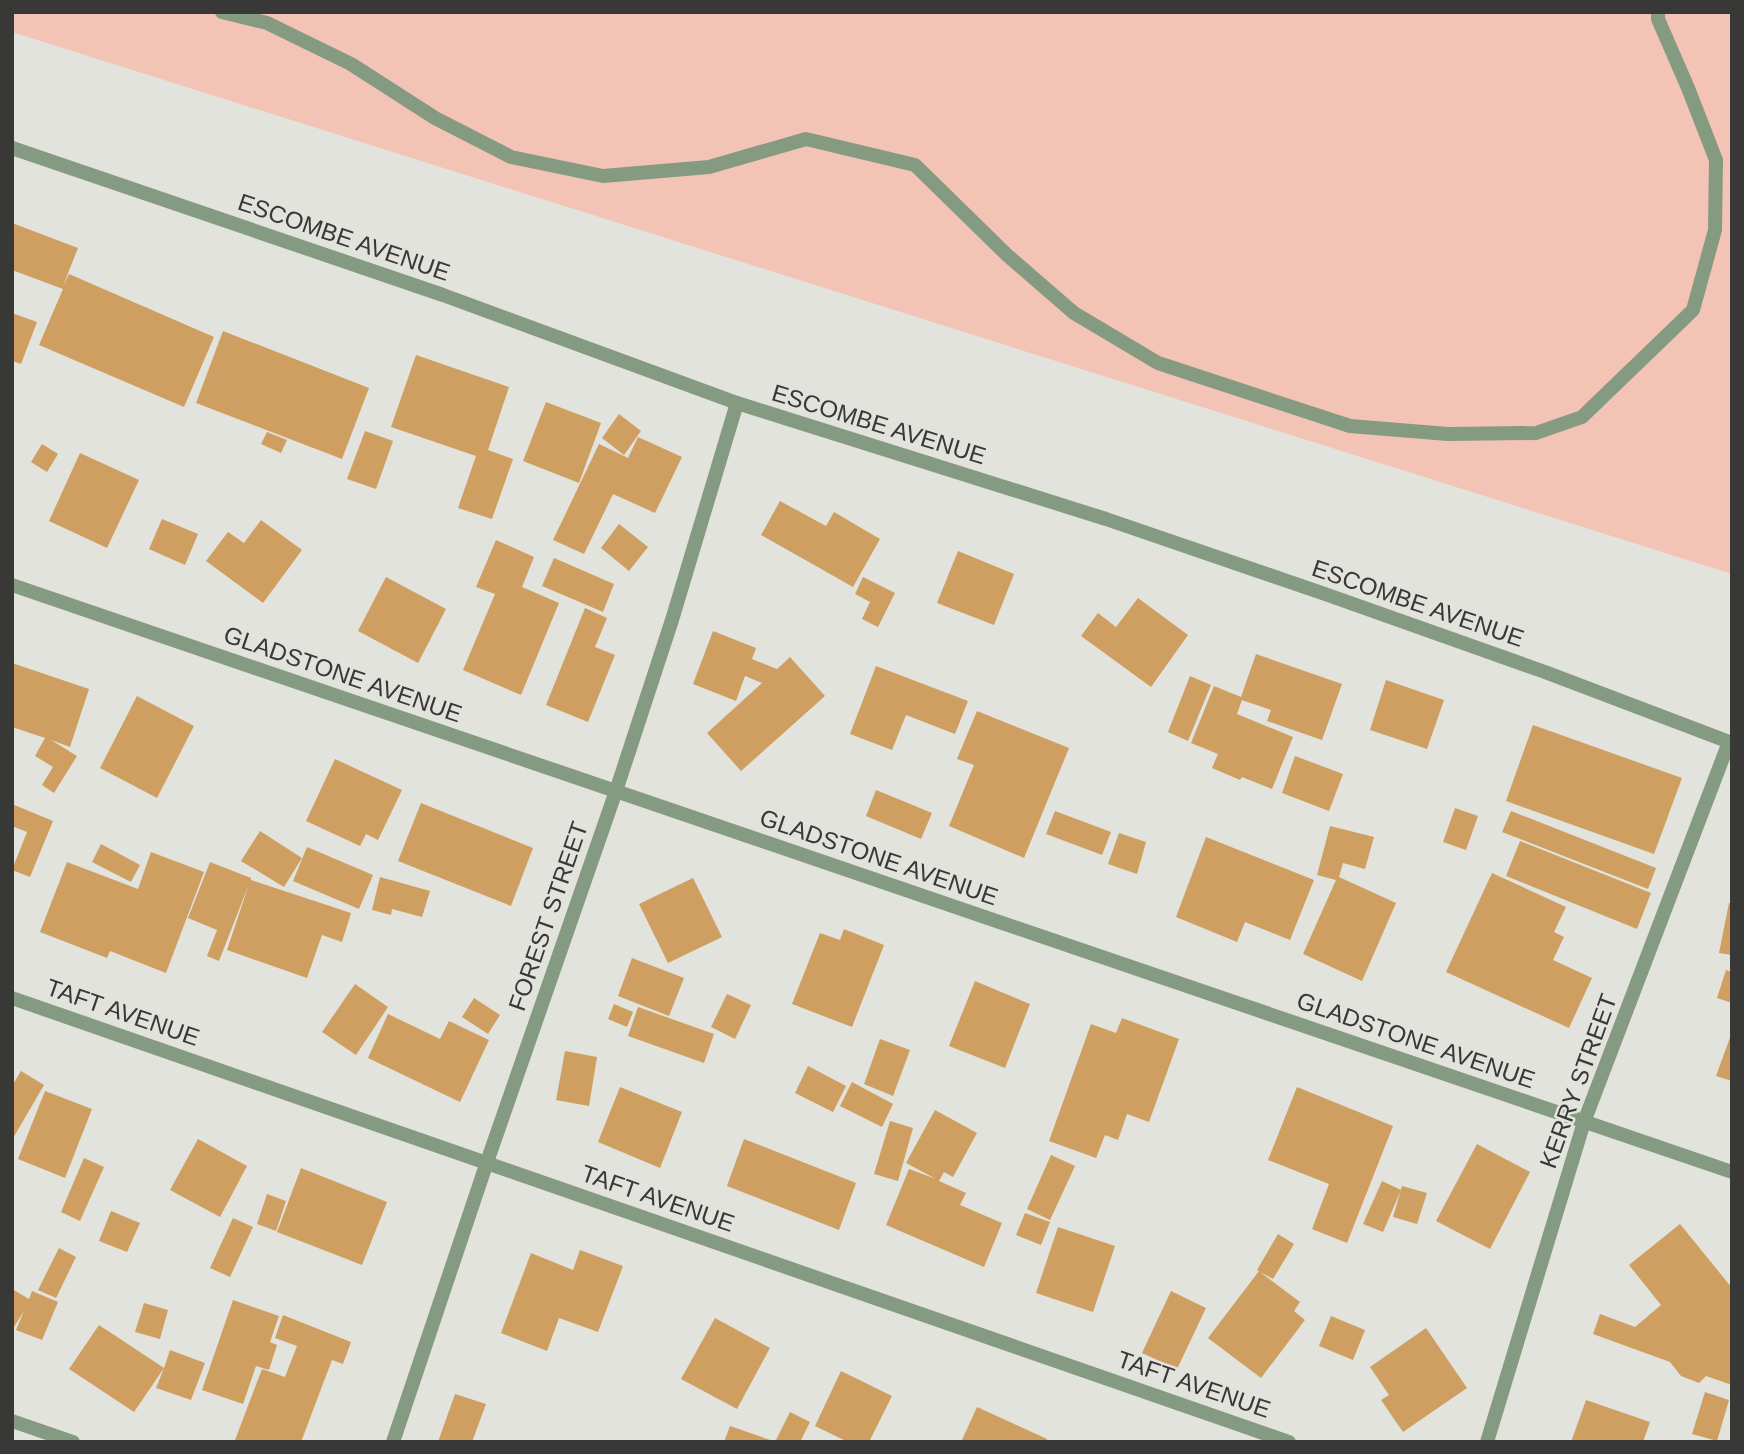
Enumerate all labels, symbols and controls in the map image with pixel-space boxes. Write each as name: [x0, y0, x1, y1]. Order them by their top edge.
street label: ESCOMBE AVENUE: [235, 188, 453, 286]
street label: ESCOMBE AVENUE: [769, 379, 989, 469]
street label: ESCOMBE AVENUE: [1309, 554, 1527, 652]
street label: GLADSTONE AVENUE: [220, 621, 466, 727]
street label: GLADSTONE AVENUE: [756, 804, 1002, 910]
street label: FOREST STREET: [503, 818, 593, 1014]
street label: TAFT AVENUE: [43, 973, 203, 1051]
street label: GLADSTONE AVENUE: [1293, 987, 1539, 1093]
street label: KERRY STREET: [1534, 990, 1622, 1172]
street label: TAFT AVENUE: [578, 1159, 738, 1237]
street label: TAFT AVENUE: [1114, 1345, 1274, 1423]

